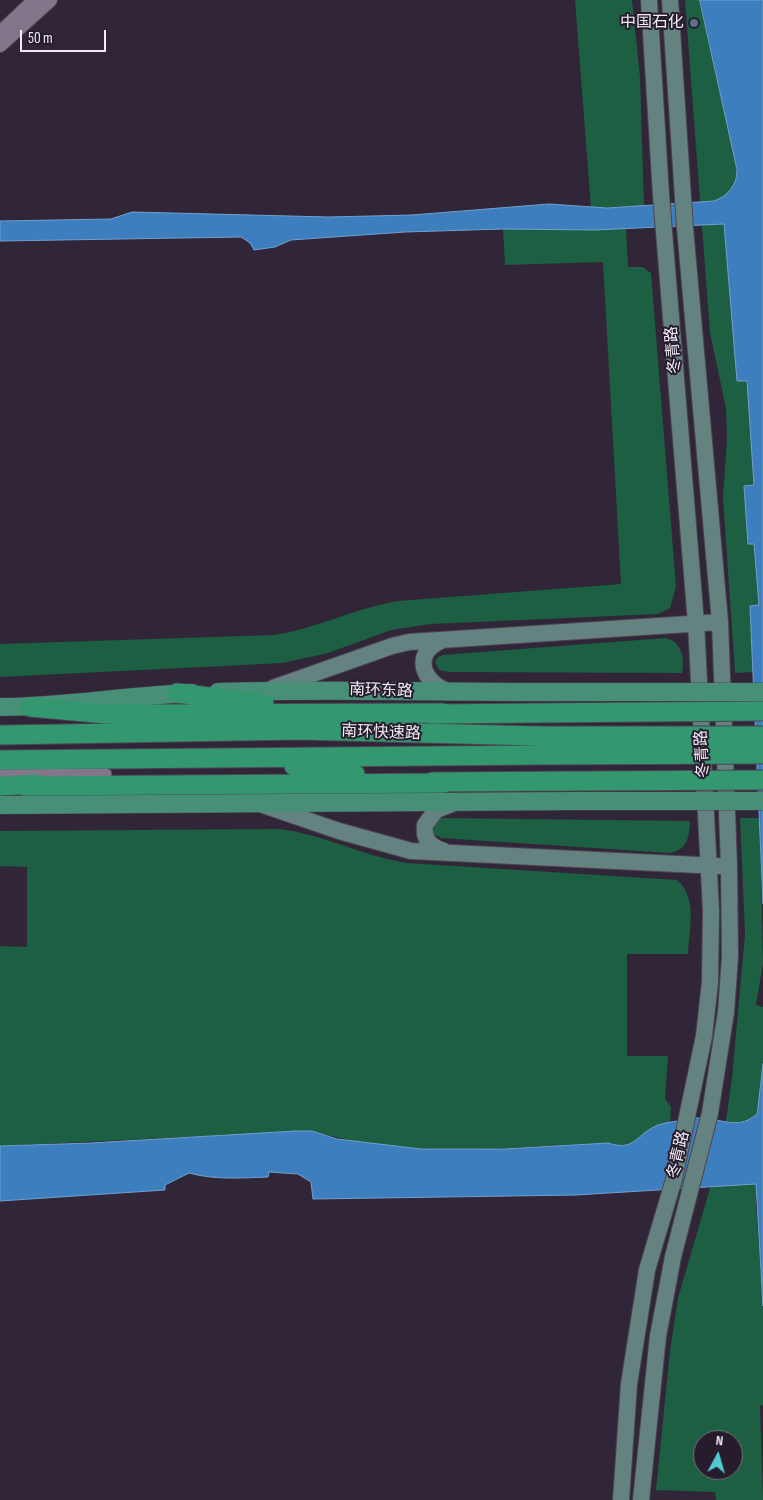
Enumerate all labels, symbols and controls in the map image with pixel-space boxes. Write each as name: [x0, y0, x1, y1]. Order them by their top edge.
place label: 中国石化: [620, 13, 684, 33]
marker: 中国石化: [688, 17, 700, 29]
scale bar: [22, 20, 109, 52]
text: 50 m: [28, 29, 53, 48]
street label: 冬青路: [662, 325, 686, 375]
street label: 南环东路: [349, 680, 413, 702]
street label: 南环快速路: [341, 722, 421, 744]
street label: 冬青路: [692, 730, 714, 778]
street label: 冬青路: [664, 1129, 694, 1181]
north arrow: [693, 1430, 743, 1480]
text: N: [715, 1432, 724, 1449]

